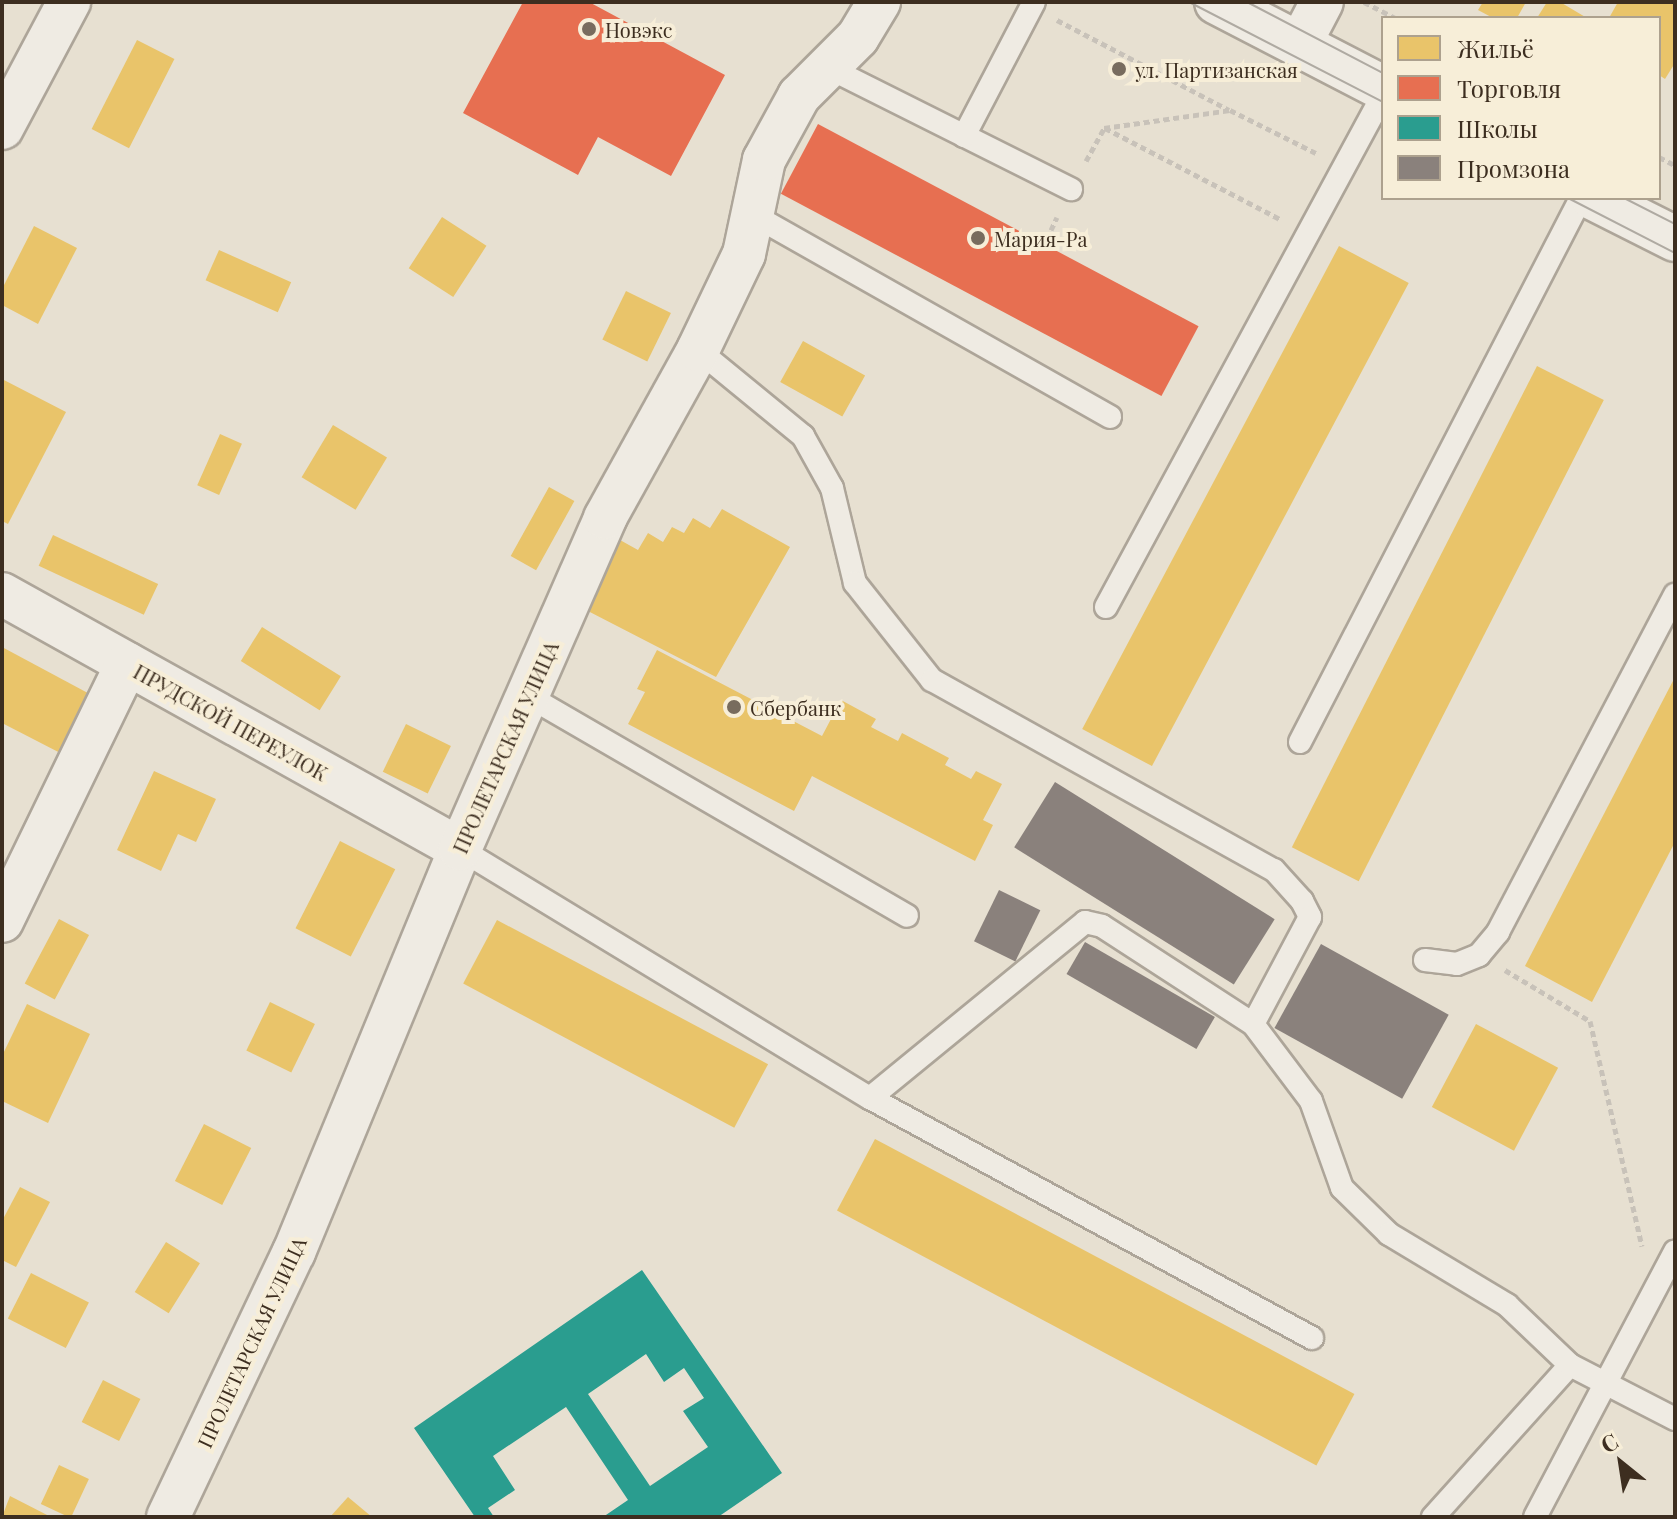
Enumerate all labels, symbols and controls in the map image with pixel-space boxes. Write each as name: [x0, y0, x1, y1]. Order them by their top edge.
legend: [1381, 16, 1661, 200]
place label: Новэкс: [605, 17, 672, 41]
marker: Новэкс: [580, 20, 598, 38]
text: Жильё: [1457, 32, 1534, 64]
place label: ул. Партизанская: [1135, 57, 1298, 81]
marker: ул. Партизанская: [1110, 60, 1128, 78]
text: Торговля: [1457, 72, 1561, 104]
text: Школы: [1457, 112, 1538, 144]
text: Промзона: [1457, 152, 1570, 184]
place label: Мария-Ра: [994, 226, 1087, 250]
marker: Мария-Ра: [969, 229, 987, 247]
street label: ПРОЛЕТАРСКАЯ УЛИЦА: [447, 637, 563, 857]
street label: ПРУДСКОЙ ПЕРЕУЛОК: [130, 659, 332, 785]
place label: Сбербанк: [750, 695, 842, 719]
marker: Сбербанк: [725, 698, 743, 716]
street label: ПРОЛЕТАРСКАЯ УЛИЦА: [192, 1233, 310, 1451]
north arrow: [1581, 1423, 1661, 1503]
text: С: [1595, 1425, 1623, 1459]

